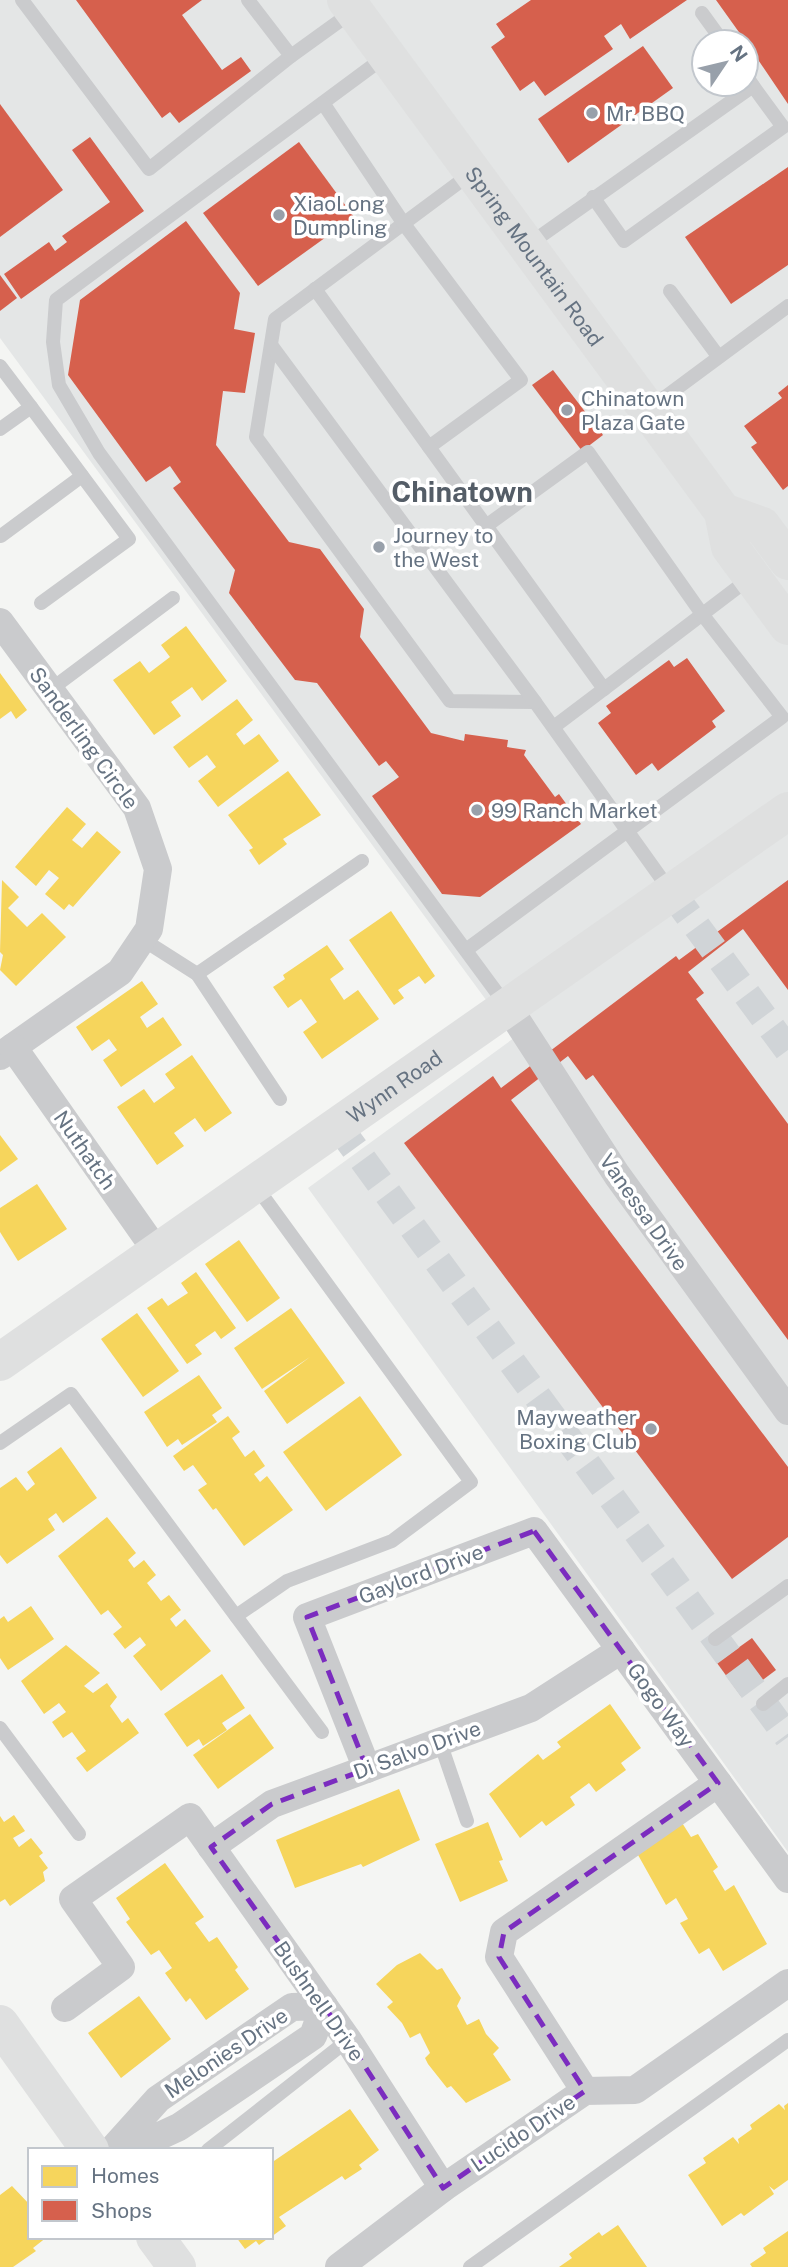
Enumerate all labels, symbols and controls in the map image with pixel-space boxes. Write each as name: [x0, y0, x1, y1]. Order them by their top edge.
north arrow: [690, 28, 760, 98]
text: N: [726, 41, 752, 66]
place label: Mr. BBQ: [606, 101, 685, 126]
marker: Mr. BBQ: [584, 105, 600, 121]
street label: Spring Mountain Road: [460, 161, 609, 351]
place label: XiaoLong Dumpling: [293, 191, 387, 240]
marker: XiaoLong Dumpling: [271, 207, 287, 223]
place label: Chinatown Plaza Gate: [581, 386, 685, 435]
marker: Chinatown Plaza Gate: [559, 402, 575, 418]
district label: Chinatown: [391, 475, 533, 508]
place label: Journey to the West: [393, 523, 493, 572]
marker: Journey to the West: [371, 539, 387, 555]
street label: Sanderling Circle: [24, 662, 144, 814]
place label: 99 Ranch Market: [491, 798, 658, 823]
marker: 99 Ranch Market: [469, 802, 485, 818]
street label: Wynn Road: [342, 1044, 447, 1128]
street label: Nuthatch: [49, 1106, 121, 1194]
street label: Vanessa Drive: [594, 1149, 694, 1275]
place label: Mayweather Boxing Club: [516, 1405, 637, 1454]
marker: Mayweather Boxing Club: [643, 1421, 659, 1437]
street label: Gaylord Drive: [355, 1539, 487, 1609]
street label: Gogo Way: [622, 1658, 700, 1752]
street label: Di Salvo Drive: [350, 1715, 484, 1785]
street label: Bushnell Drive: [268, 1936, 370, 2066]
street label: Melonies Drive: [160, 2003, 292, 2103]
street label: Lucido Drive: [466, 2089, 580, 2177]
legend: [28, 2148, 273, 2239]
text: Homes: [91, 2163, 159, 2188]
text: Shops: [91, 2198, 152, 2223]

